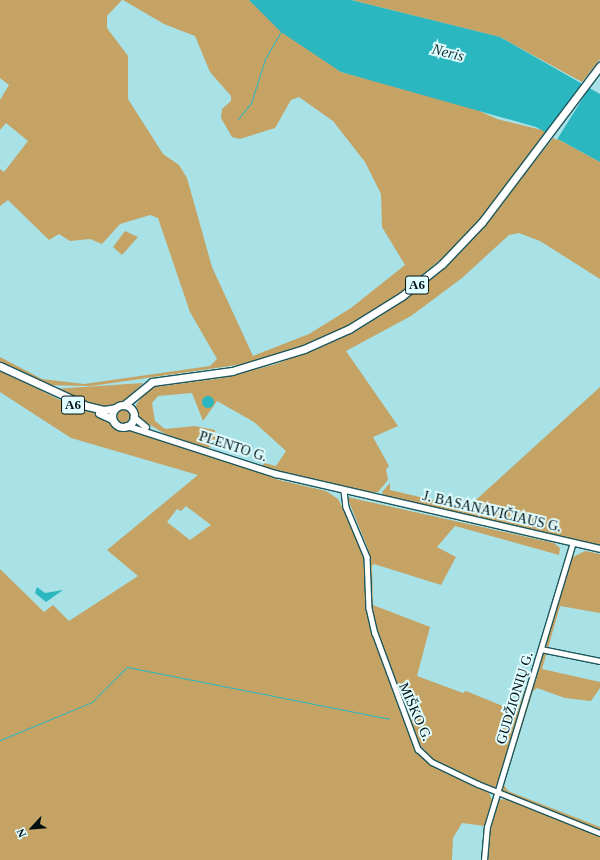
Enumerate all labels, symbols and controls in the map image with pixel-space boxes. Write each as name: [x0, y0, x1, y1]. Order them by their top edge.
water label: Neris: [430, 40, 466, 66]
road number: A6: [405, 274, 429, 296]
road number: A6: [61, 394, 85, 416]
street label: PLENTO G.: [197, 428, 269, 466]
street label: J. BASANAVIČIAUS G.: [421, 488, 563, 536]
street label: GUDŽIONIŲ G.: [493, 650, 537, 746]
street label: MIŠKO G.: [395, 680, 435, 744]
north arrow: [12, 808, 52, 848]
text: N: [14, 827, 28, 839]

